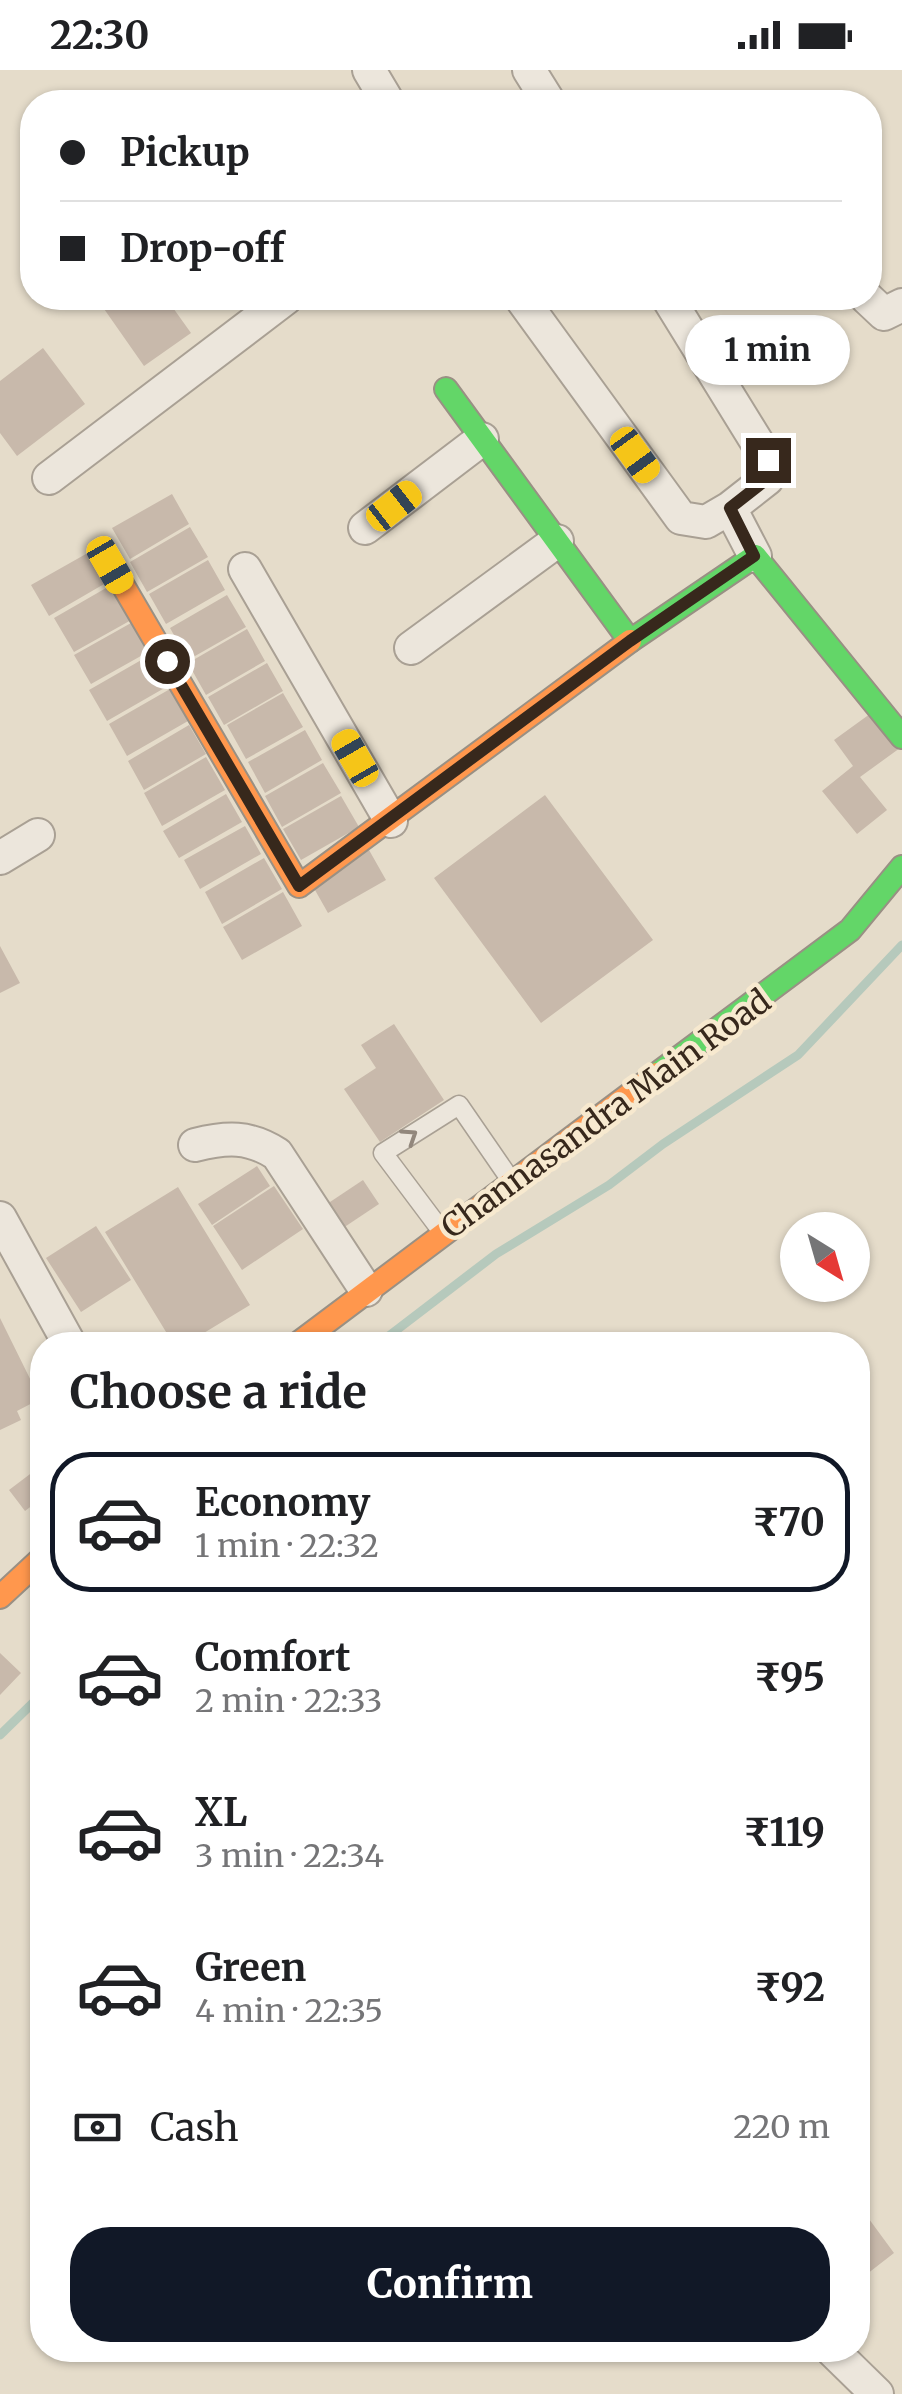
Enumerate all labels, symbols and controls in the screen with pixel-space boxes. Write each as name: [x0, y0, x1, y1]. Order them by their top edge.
text: 22:30: [50, 12, 149, 59]
text: Pickup: [120, 129, 250, 176]
text: Drop-off: [120, 225, 285, 272]
callout: 1 min: [686, 315, 850, 385]
text: 1 min: [724, 330, 811, 370]
car: [605, 422, 665, 488]
route end: [746, 438, 791, 483]
car: [361, 476, 427, 536]
car: [82, 532, 138, 598]
route start: [145, 639, 190, 684]
car: [327, 725, 383, 791]
street label: Channasandra Main Road: [434, 981, 778, 1247]
one-way arrow: [399, 1129, 417, 1148]
north arrow: [780, 1212, 870, 1302]
map controls: [780, 1212, 870, 1302]
text: Choose a ride: [70, 1364, 367, 1420]
icon: car: [75, 1477, 165, 1567]
text: Economy: [195, 1479, 370, 1526]
text: ₹70: [752, 1499, 825, 1546]
text: 1 min · 22:32: [195, 1526, 379, 1566]
icon: car: [75, 1632, 165, 1722]
text: Comfort: [195, 1634, 351, 1681]
text: ₹95: [754, 1654, 825, 1701]
text: 2 min · 22:33: [195, 1681, 382, 1721]
icon: car: [75, 1787, 165, 1877]
text: XL: [195, 1789, 247, 1836]
text: ₹119: [743, 1809, 825, 1856]
text: 3 min · 22:34: [195, 1836, 384, 1876]
icon: car: [75, 1942, 165, 2032]
text: Green: [195, 1944, 306, 1991]
text: ₹92: [754, 1964, 825, 2011]
text: 4 min · 22:35: [195, 1991, 383, 2031]
icon: cash: [70, 2100, 125, 2155]
text: Cash: [150, 2104, 239, 2151]
text: 220 m: [733, 2107, 830, 2147]
button: Confirm: [70, 2227, 830, 2342]

